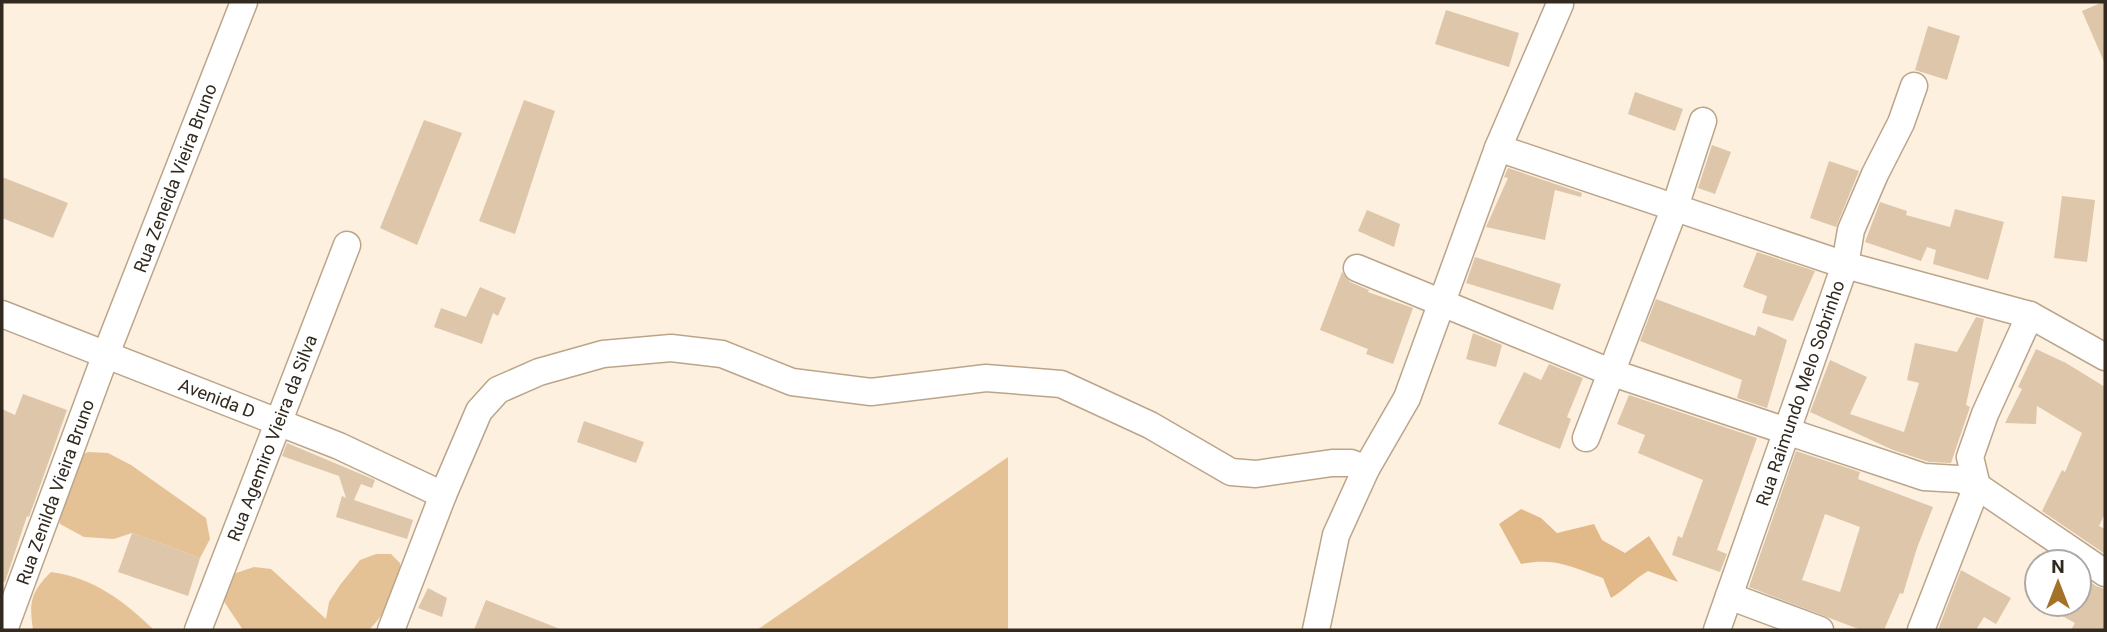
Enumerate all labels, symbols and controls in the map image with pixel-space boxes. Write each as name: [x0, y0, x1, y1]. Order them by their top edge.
street label: Rua Zeneida Vieira Bruno: [129, 80, 221, 276]
street label: Rua Raimundo Melo Sobrinho: [1751, 277, 1849, 509]
street label: Rua Agemiro Vieira da Silva: [223, 332, 321, 544]
street label: Avenida D: [176, 374, 258, 422]
street label: Rua Zenilda Vieira Bruno: [12, 396, 98, 588]
north arrow: [2023, 548, 2093, 618]
text: N: [2051, 555, 2065, 578]

